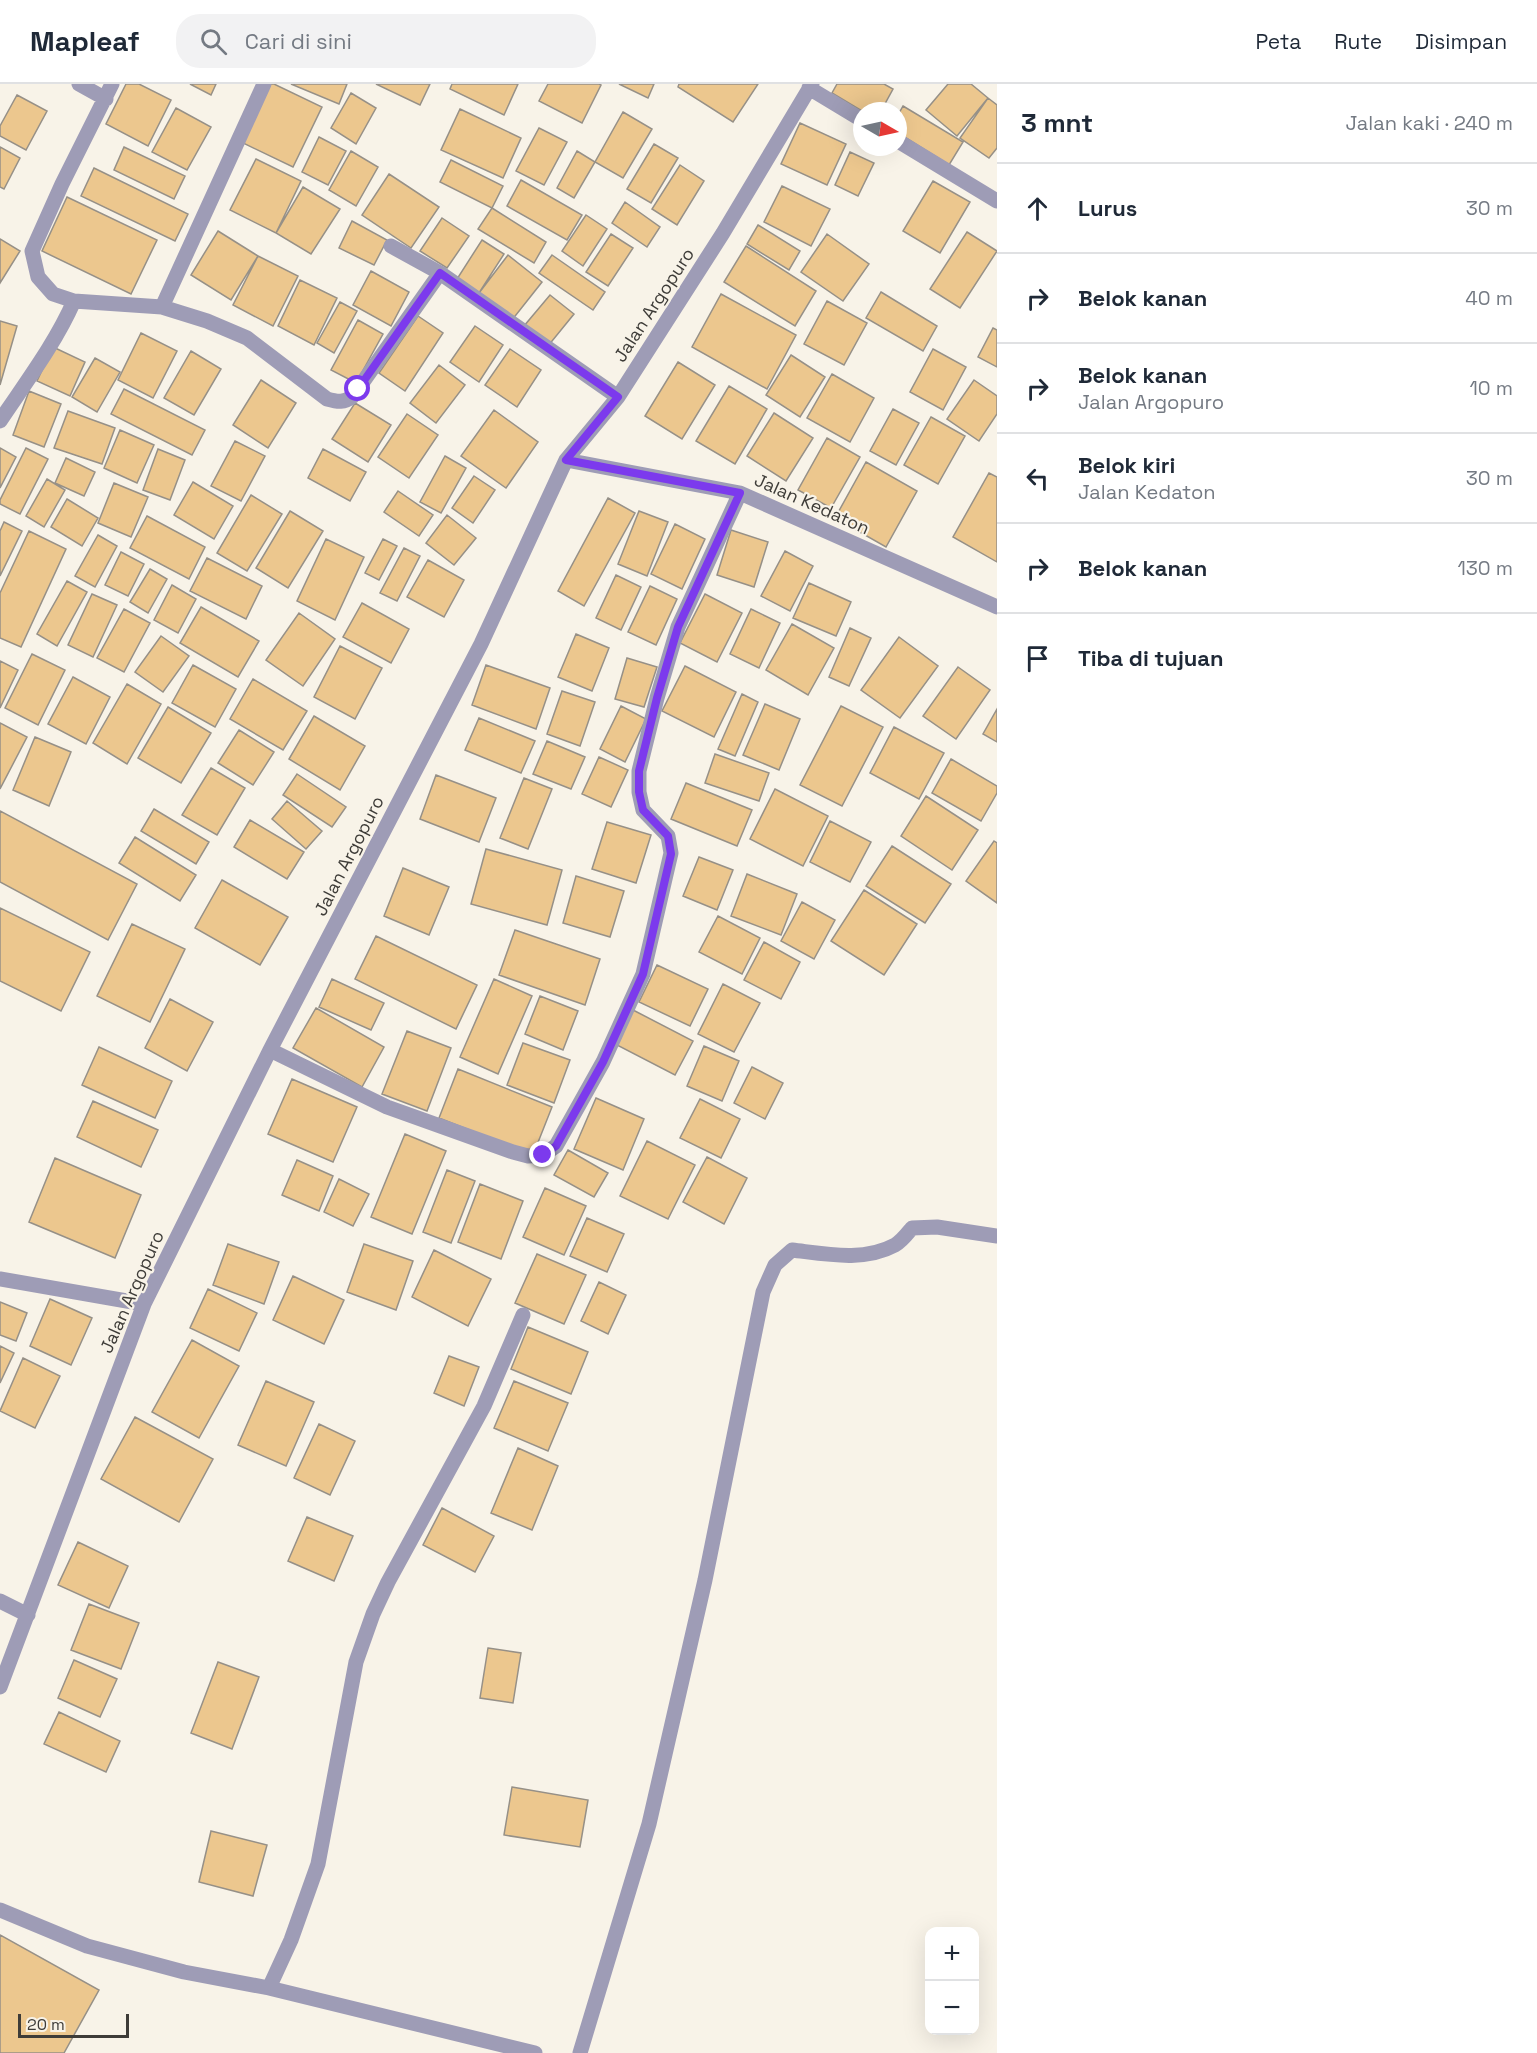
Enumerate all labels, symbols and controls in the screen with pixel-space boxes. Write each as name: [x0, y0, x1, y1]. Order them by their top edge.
search box: [176, 14, 596, 68]
text: Mapleaf: [30, 23, 140, 59]
icon: search: [197, 25, 230, 58]
text: Cari di sini: [245, 27, 352, 55]
text: Peta: [1255, 28, 1301, 55]
text: Rute: [1334, 28, 1382, 55]
text: Disimpan: [1415, 28, 1507, 55]
north arrow: [853, 102, 907, 156]
text: 3 mnt: [1021, 106, 1093, 140]
text: Jalan kaki · 240 m: [1345, 110, 1513, 136]
icon: ahead: [1021, 192, 1054, 225]
text: Lurus: [1078, 194, 1137, 222]
text: 30 m: [1466, 195, 1513, 221]
street label: Jalan Argopuro: [608, 243, 699, 366]
icon: right: [1021, 282, 1054, 315]
text: Belok kanan: [1078, 284, 1207, 312]
text: 40 m: [1465, 285, 1513, 311]
text: Belok kanan: [1078, 361, 1207, 389]
icon: right: [1021, 372, 1054, 405]
route start: [344, 375, 370, 401]
text: 10 m: [1469, 375, 1513, 401]
text: Jalan Argopuro: [1078, 389, 1224, 415]
text: Belok kiri: [1078, 451, 1175, 479]
icon: left: [1021, 462, 1054, 495]
text: 30 m: [1466, 465, 1513, 491]
street label: Jalan Kedaton: [751, 468, 873, 539]
text: Jalan Kedaton: [1078, 479, 1216, 505]
icon: right: [1021, 552, 1054, 585]
text: Belok kanan: [1078, 554, 1207, 582]
text: 130 m: [1457, 555, 1513, 581]
icon: arrive: [1021, 642, 1054, 675]
text: Tiba di tujuan: [1078, 644, 1224, 672]
street label: Jalan Argopuro: [308, 792, 389, 920]
route end: [529, 1141, 555, 1167]
street label: Jalan Argopuro: [94, 1227, 169, 1357]
map controls: [925, 1927, 979, 2035]
button: +: [925, 1927, 979, 1981]
button: −: [925, 1981, 979, 2035]
scale bar: [18, 2011, 129, 2038]
text: 20 m: [27, 2014, 65, 2035]

